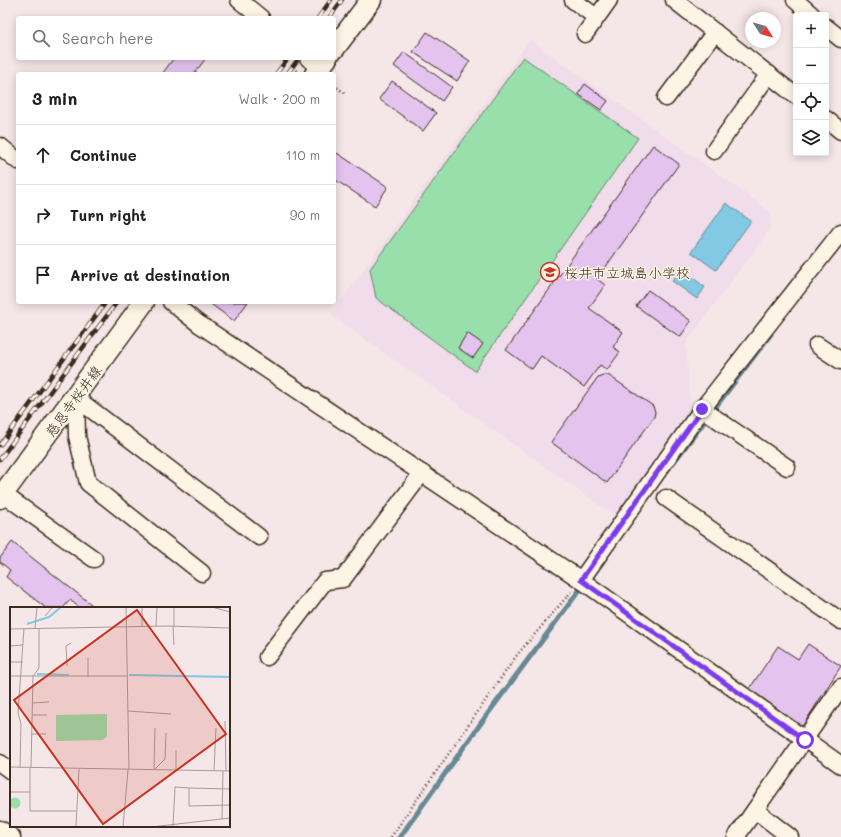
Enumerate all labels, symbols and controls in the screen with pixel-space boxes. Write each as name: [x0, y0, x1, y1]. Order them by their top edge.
north arrow: [745, 12, 781, 48]
map controls: [793, 12, 829, 156]
button: +: [793, 12, 829, 48]
search box: [16, 16, 336, 60]
icon: search: [30, 27, 52, 49]
text: Search here: [62, 28, 153, 48]
button: −: [793, 48, 829, 84]
button: locate: [793, 84, 829, 120]
text: 3 min: [32, 87, 77, 109]
text: Walk · 200 m: [239, 90, 320, 107]
button: layers: [793, 120, 829, 156]
icon: ahead: [32, 144, 54, 166]
text: Continue: [70, 145, 137, 165]
text: 110 m: [286, 146, 320, 163]
icon: right: [32, 204, 54, 226]
text: Turn right: [70, 205, 147, 225]
text: 90 m: [290, 206, 320, 223]
school or university icon: 桜井市立城島小学校: [539, 261, 561, 283]
place label: 桜井市立城島小学校: [564, 263, 690, 282]
icon: arrive: [32, 264, 54, 286]
text: Arrive at destination: [70, 265, 230, 285]
street label: 慈恩寺桜井線: [41, 361, 105, 441]
route end: [693, 400, 711, 418]
inset map: [10, 607, 230, 827]
route start: [796, 731, 814, 749]

